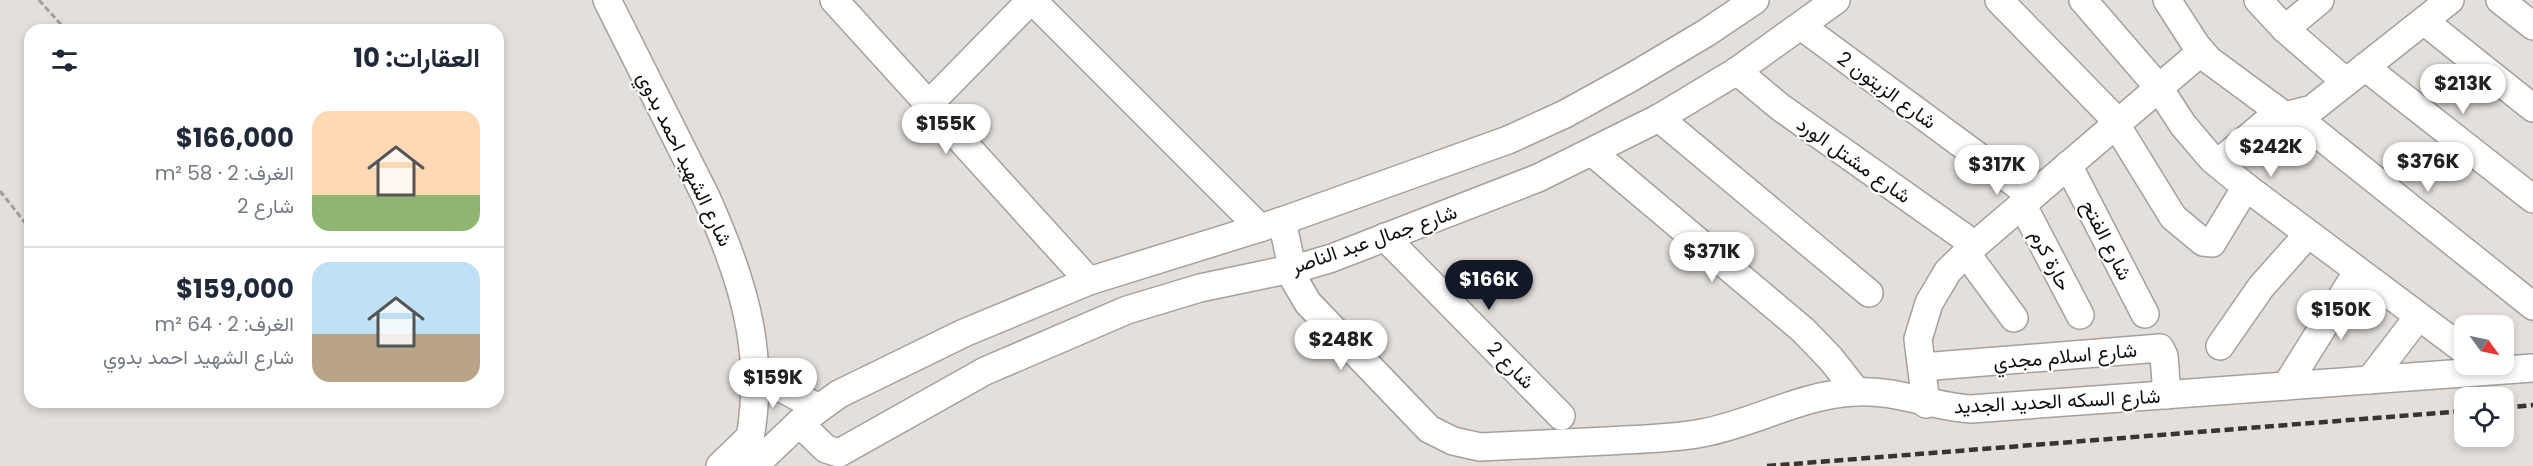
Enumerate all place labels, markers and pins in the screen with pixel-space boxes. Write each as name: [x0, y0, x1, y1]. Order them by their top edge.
pin: $213K: [2421, 64, 2505, 115]
pin: $155K: [904, 104, 988, 155]
pin: $242K: [2229, 127, 2313, 178]
pin: $376K: [2386, 142, 2470, 193]
pin: $317K: [1955, 145, 2039, 196]
pin: $371K: [1670, 232, 1754, 283]
pin: $166K: [1447, 260, 1531, 311]
pin: $150K: [2299, 290, 2383, 341]
pin: $248K: [1299, 320, 1383, 371]
pin: $159K: [731, 358, 815, 409]

